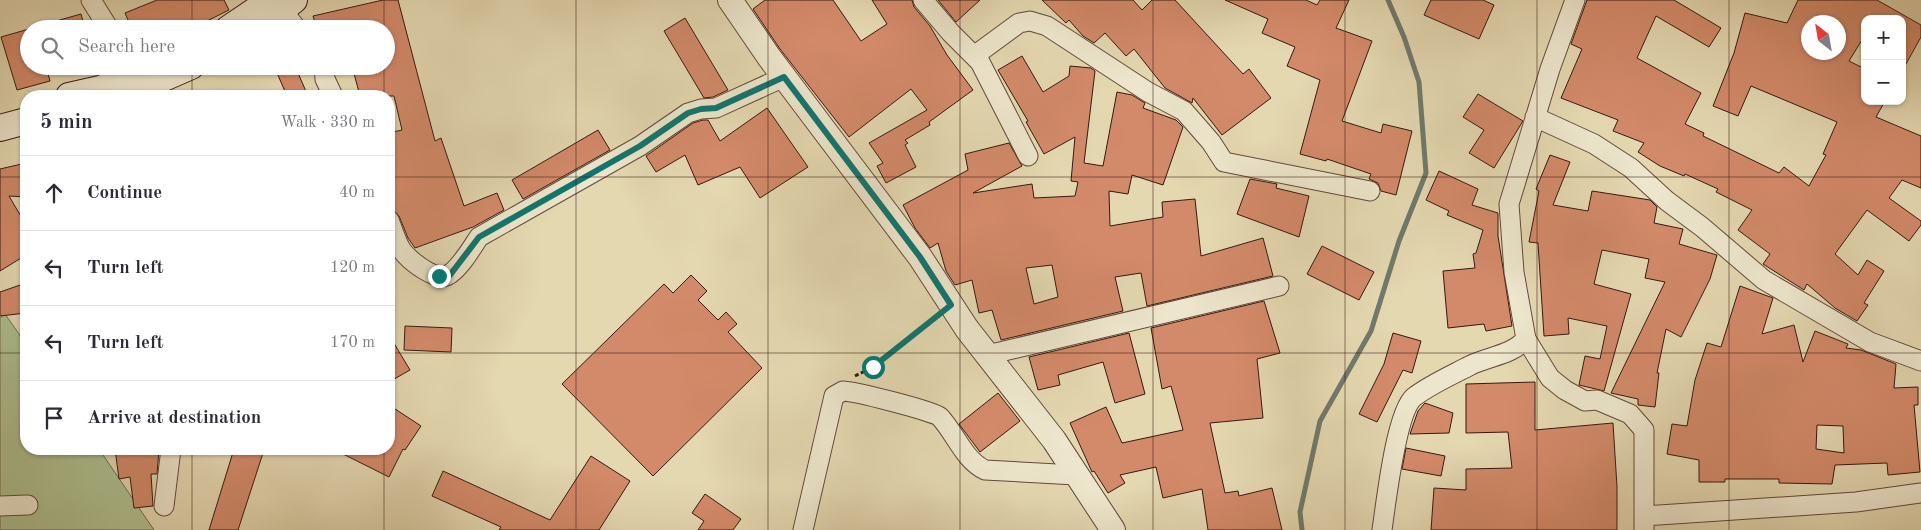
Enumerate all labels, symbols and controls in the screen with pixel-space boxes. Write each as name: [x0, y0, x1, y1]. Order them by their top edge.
north arrow: [1801, 15, 1846, 60]
map controls: [1861, 15, 1906, 105]
button: +: [1861, 15, 1906, 60]
search box: [20, 20, 395, 75]
icon: search: [38, 34, 66, 62]
text: Search here: [78, 38, 175, 57]
button: −: [1861, 60, 1906, 105]
text: 5 min: [40, 112, 93, 133]
text: Walk · 330 m: [280, 115, 375, 131]
icon: ahead: [40, 179, 68, 207]
text: Continue: [87, 184, 162, 203]
text: 40 m: [339, 185, 375, 201]
icon: left: [40, 254, 68, 282]
text: Turn left: [87, 259, 164, 278]
text: 120 m: [330, 260, 375, 276]
route end: [428, 265, 451, 288]
icon: left: [40, 329, 68, 357]
text: Turn left: [87, 334, 164, 353]
text: 170 m: [330, 335, 375, 351]
route start: [862, 356, 885, 379]
icon: arrive: [40, 404, 68, 432]
text: Arrive at destination: [87, 409, 261, 428]

